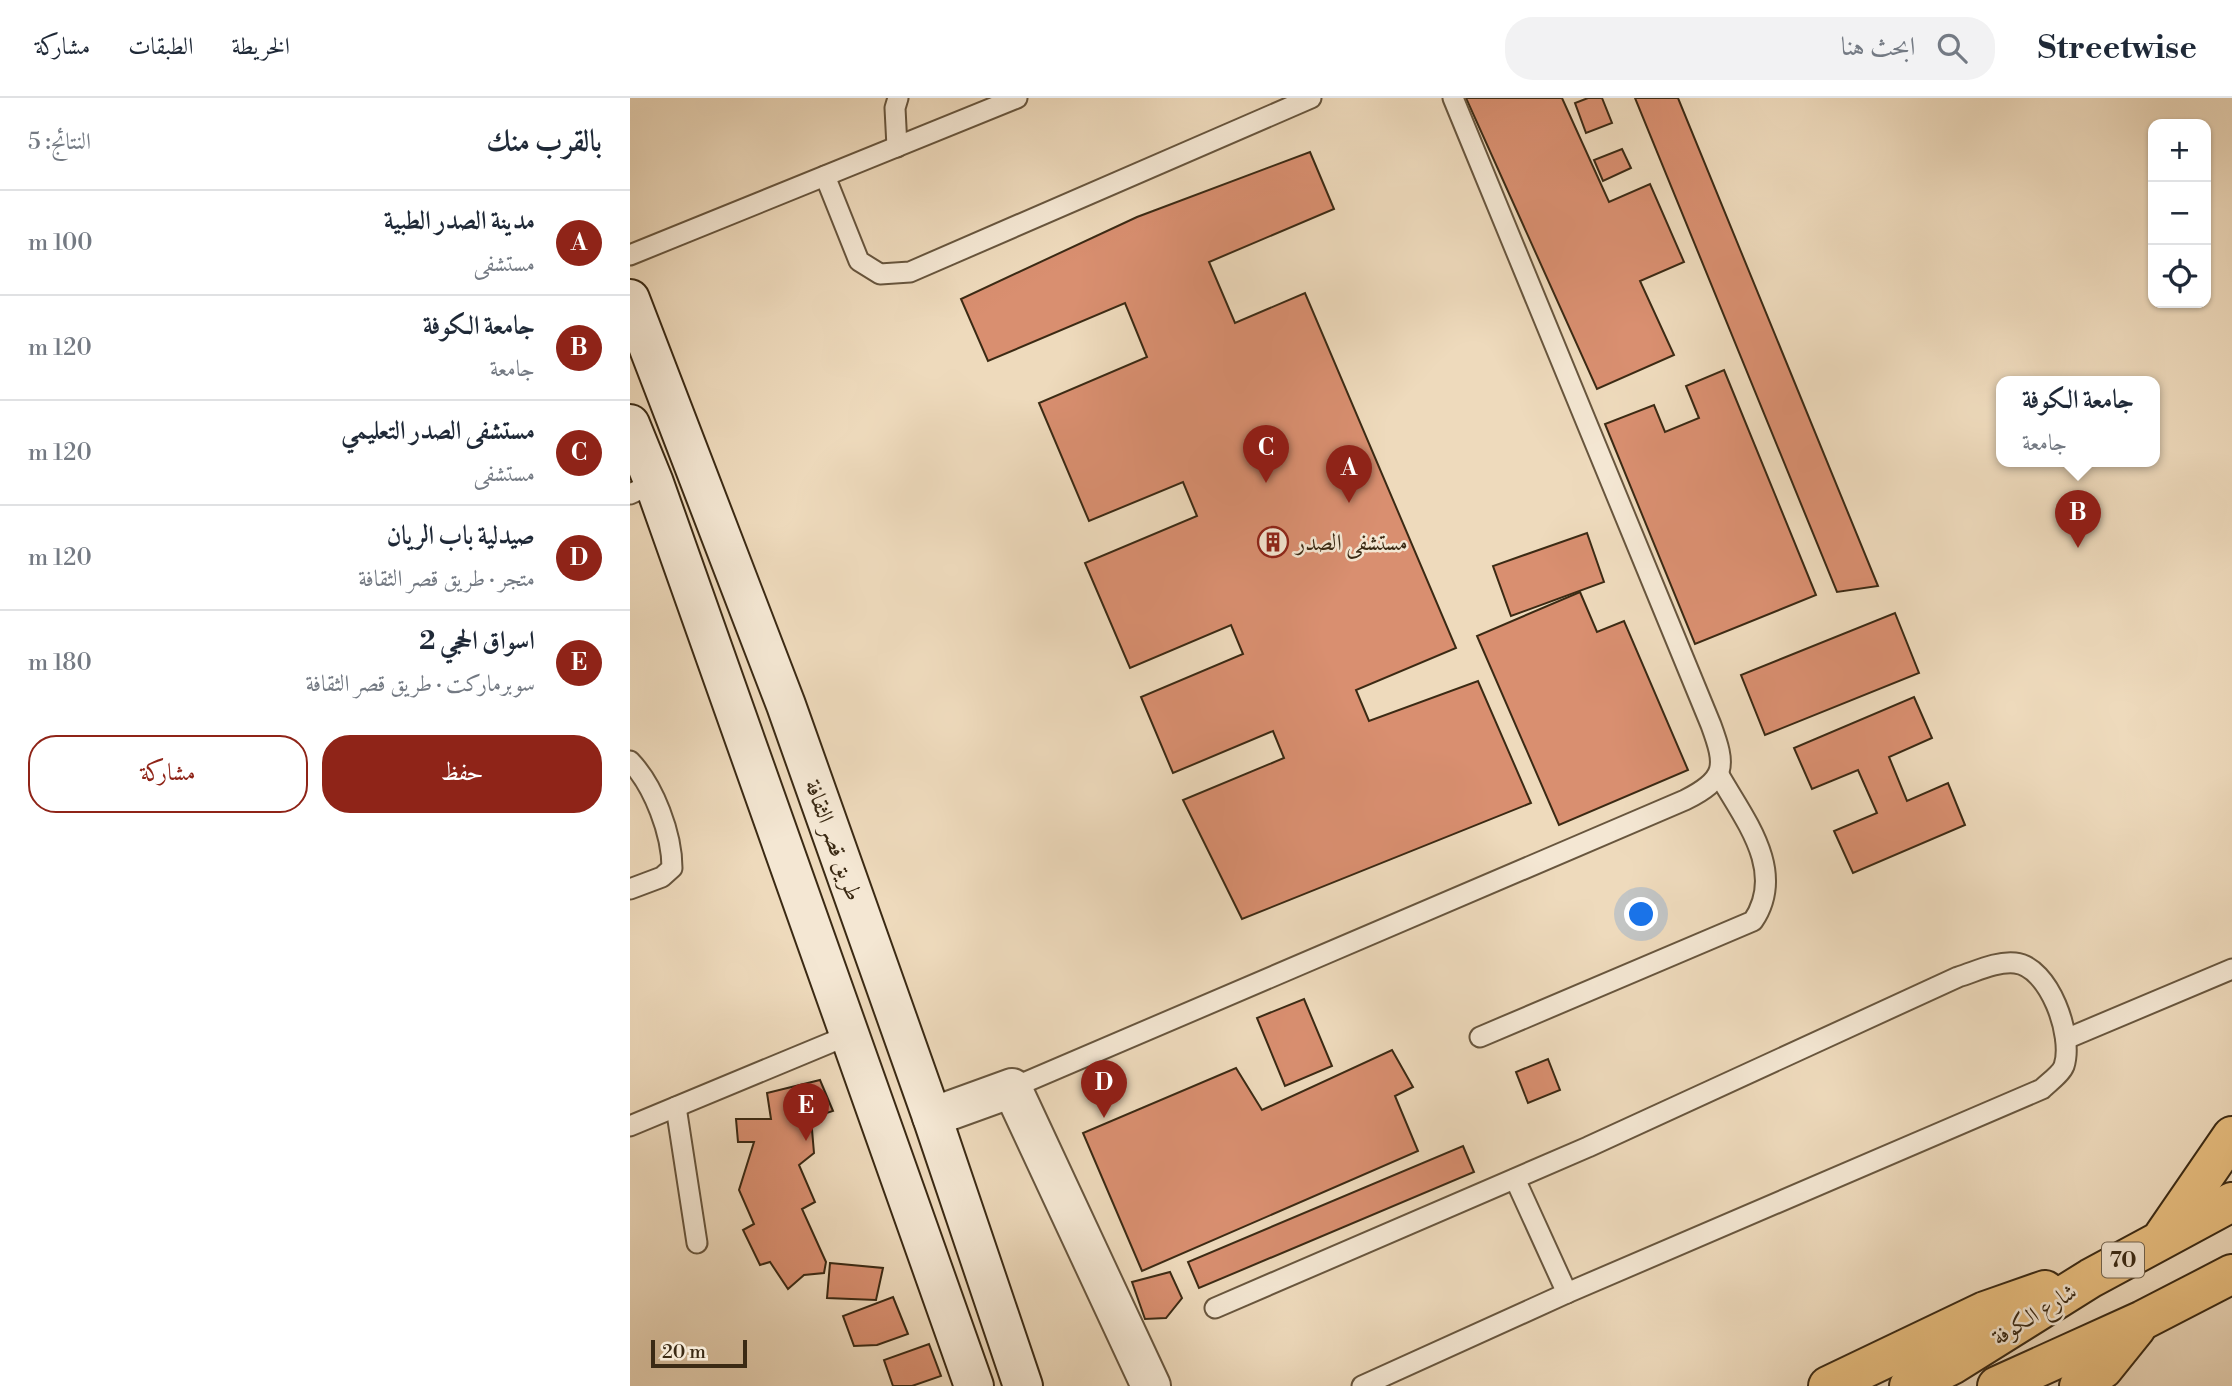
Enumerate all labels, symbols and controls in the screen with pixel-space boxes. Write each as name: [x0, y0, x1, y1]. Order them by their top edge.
search box: [1505, 17, 1995, 80]
text: Streetwise: [2037, 28, 2197, 69]
icon: search: [1933, 29, 1971, 67]
text: ابحث هنا: [1841, 31, 1915, 63]
text: مشاركة: [35, 32, 90, 62]
text: الطبقات: [128, 32, 194, 62]
text: الخريطة: [232, 32, 290, 62]
map controls: [2148, 119, 2211, 308]
button: +: [2148, 119, 2211, 182]
text: بالقرب منك: [486, 123, 602, 161]
text: النتائج: 5: [28, 128, 91, 156]
button: −: [2148, 182, 2211, 245]
text: مدينة الصدر الطبية: [384, 205, 535, 237]
text: 100 m: [28, 229, 93, 257]
text: A: [571, 229, 587, 257]
button: locate: [2148, 245, 2211, 308]
text: مستشفى: [474, 250, 535, 278]
text: جامعة الكوفة: [423, 310, 535, 342]
text: 120 m: [28, 334, 92, 362]
text: B: [570, 334, 588, 362]
text: جامعة: [490, 355, 535, 383]
popup: [1996, 376, 2160, 467]
text: جامعة الكوفة: [2022, 384, 2134, 416]
text: مستشفى الصدر التعليمي: [341, 415, 535, 447]
pin: C: [1243, 425, 1289, 483]
text: جامعة: [2022, 429, 2067, 457]
text: 120 m: [28, 439, 92, 467]
text: C: [571, 439, 587, 467]
pin: A: [1326, 445, 1372, 503]
text: مستشفى: [474, 460, 535, 488]
pin: B: [2055, 490, 2101, 548]
text: صيدلية باب الريان: [386, 520, 535, 552]
building icon: مستشفى الصدر: [1256, 525, 1290, 559]
place label: مستشفى الصدر: [1294, 529, 1408, 559]
text: 120 m: [28, 544, 92, 572]
text: D: [570, 544, 588, 572]
text: متجر · طريق قصر الثقافة: [358, 565, 535, 593]
text: اسواق الحجي 2: [419, 625, 535, 657]
text: 180 m: [28, 649, 92, 677]
text: E: [571, 649, 587, 677]
text: سوبرماركت · طريق قصر الثقافة: [306, 670, 535, 698]
button: مشاركة: [28, 735, 308, 813]
button: حفظ: [322, 735, 602, 813]
street label: طريق قصر الثقافة: [797, 776, 868, 905]
your location: [1624, 897, 1658, 931]
pin: D: [1081, 1060, 1127, 1118]
pin: E: [783, 1083, 829, 1141]
road number: 70: [2102, 1242, 2144, 1278]
street label: شارع الكوفة: [1987, 1278, 2085, 1356]
scale bar: [651, 1337, 747, 1369]
text: 20 m: [662, 1340, 706, 1364]

